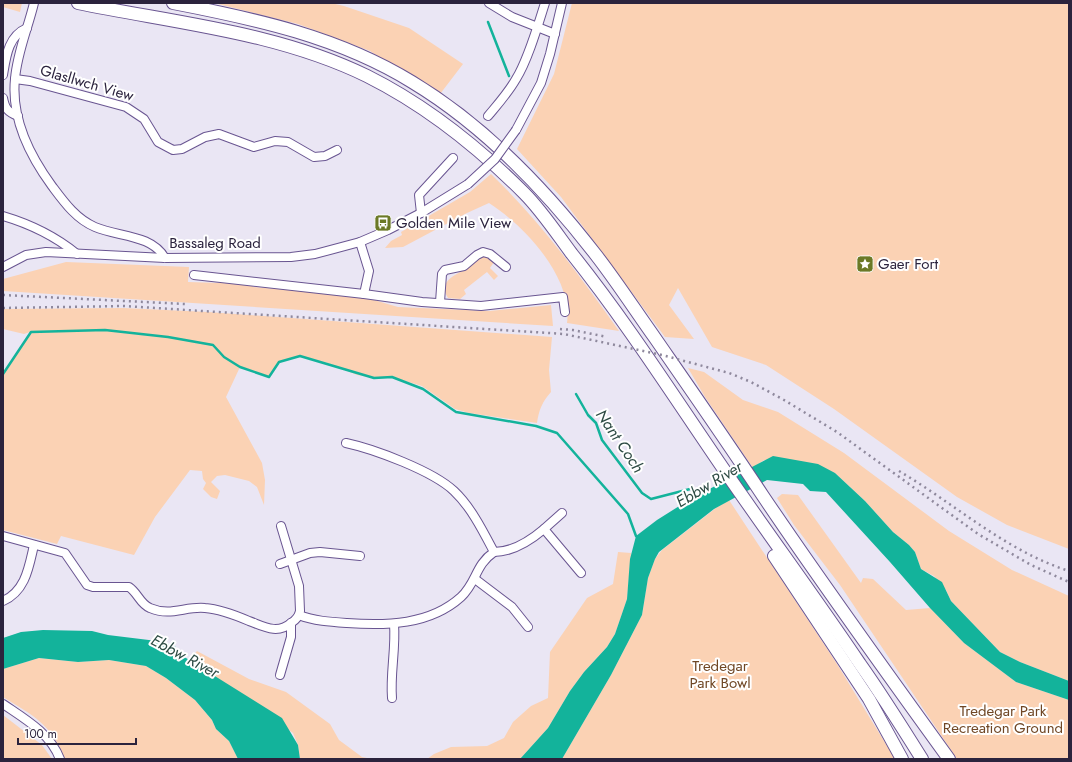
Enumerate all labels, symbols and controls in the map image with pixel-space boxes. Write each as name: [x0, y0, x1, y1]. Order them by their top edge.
street label: Glasllwch View: [38, 59, 137, 107]
place label: Golden Mile View: [396, 212, 512, 234]
bus stop icon: Golden Mile View: [373, 213, 393, 233]
street label: Bassaleg Road: [169, 232, 261, 254]
place label: Gaer Fort: [878, 253, 939, 275]
place icon: Gaer Fort: [855, 254, 875, 274]
water label: Nant Coch: [590, 405, 650, 477]
water label: Ebbw River: [671, 454, 748, 513]
water label: Ebbw River: [147, 628, 225, 684]
park label: Tredegar Park Bowl: [689, 655, 751, 694]
park label: Tredegar Park Recreation Ground: [943, 700, 1063, 739]
scale bar: [18, 720, 136, 746]
text: 100 m: [24, 725, 57, 743]

